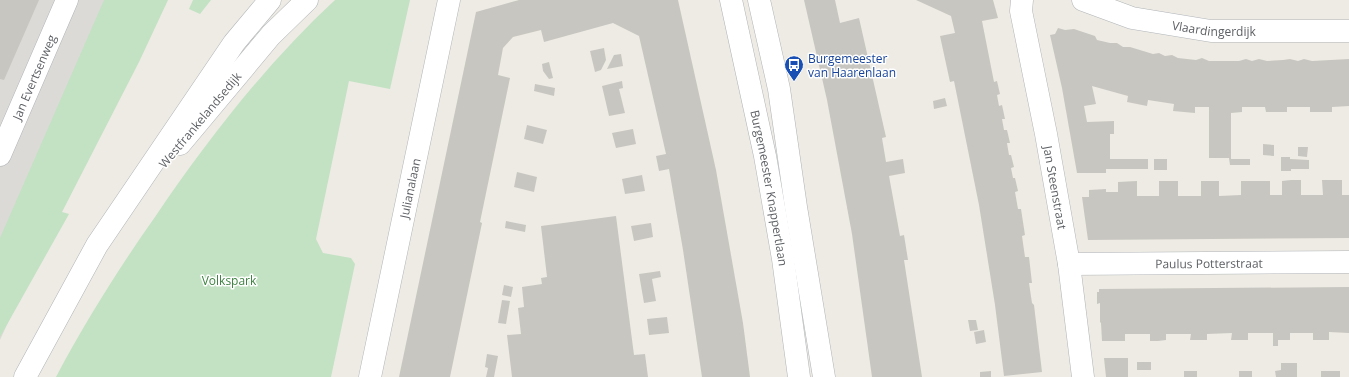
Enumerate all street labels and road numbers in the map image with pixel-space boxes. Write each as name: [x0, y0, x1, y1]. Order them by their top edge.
street label: Vlaardingerdijk: [1171, 16, 1256, 40]
street label: Jan Evertsenweg: [7, 31, 60, 123]
street label: Westfrankelandsedijk: [155, 68, 246, 172]
street label: Burgemeester Knappertlaan: [747, 108, 792, 267]
street label: Jan Steenstraat: [1040, 143, 1071, 231]
street label: Julianalaan: [395, 156, 424, 221]
street label: Paulus Potterstraat: [1155, 254, 1263, 272]

